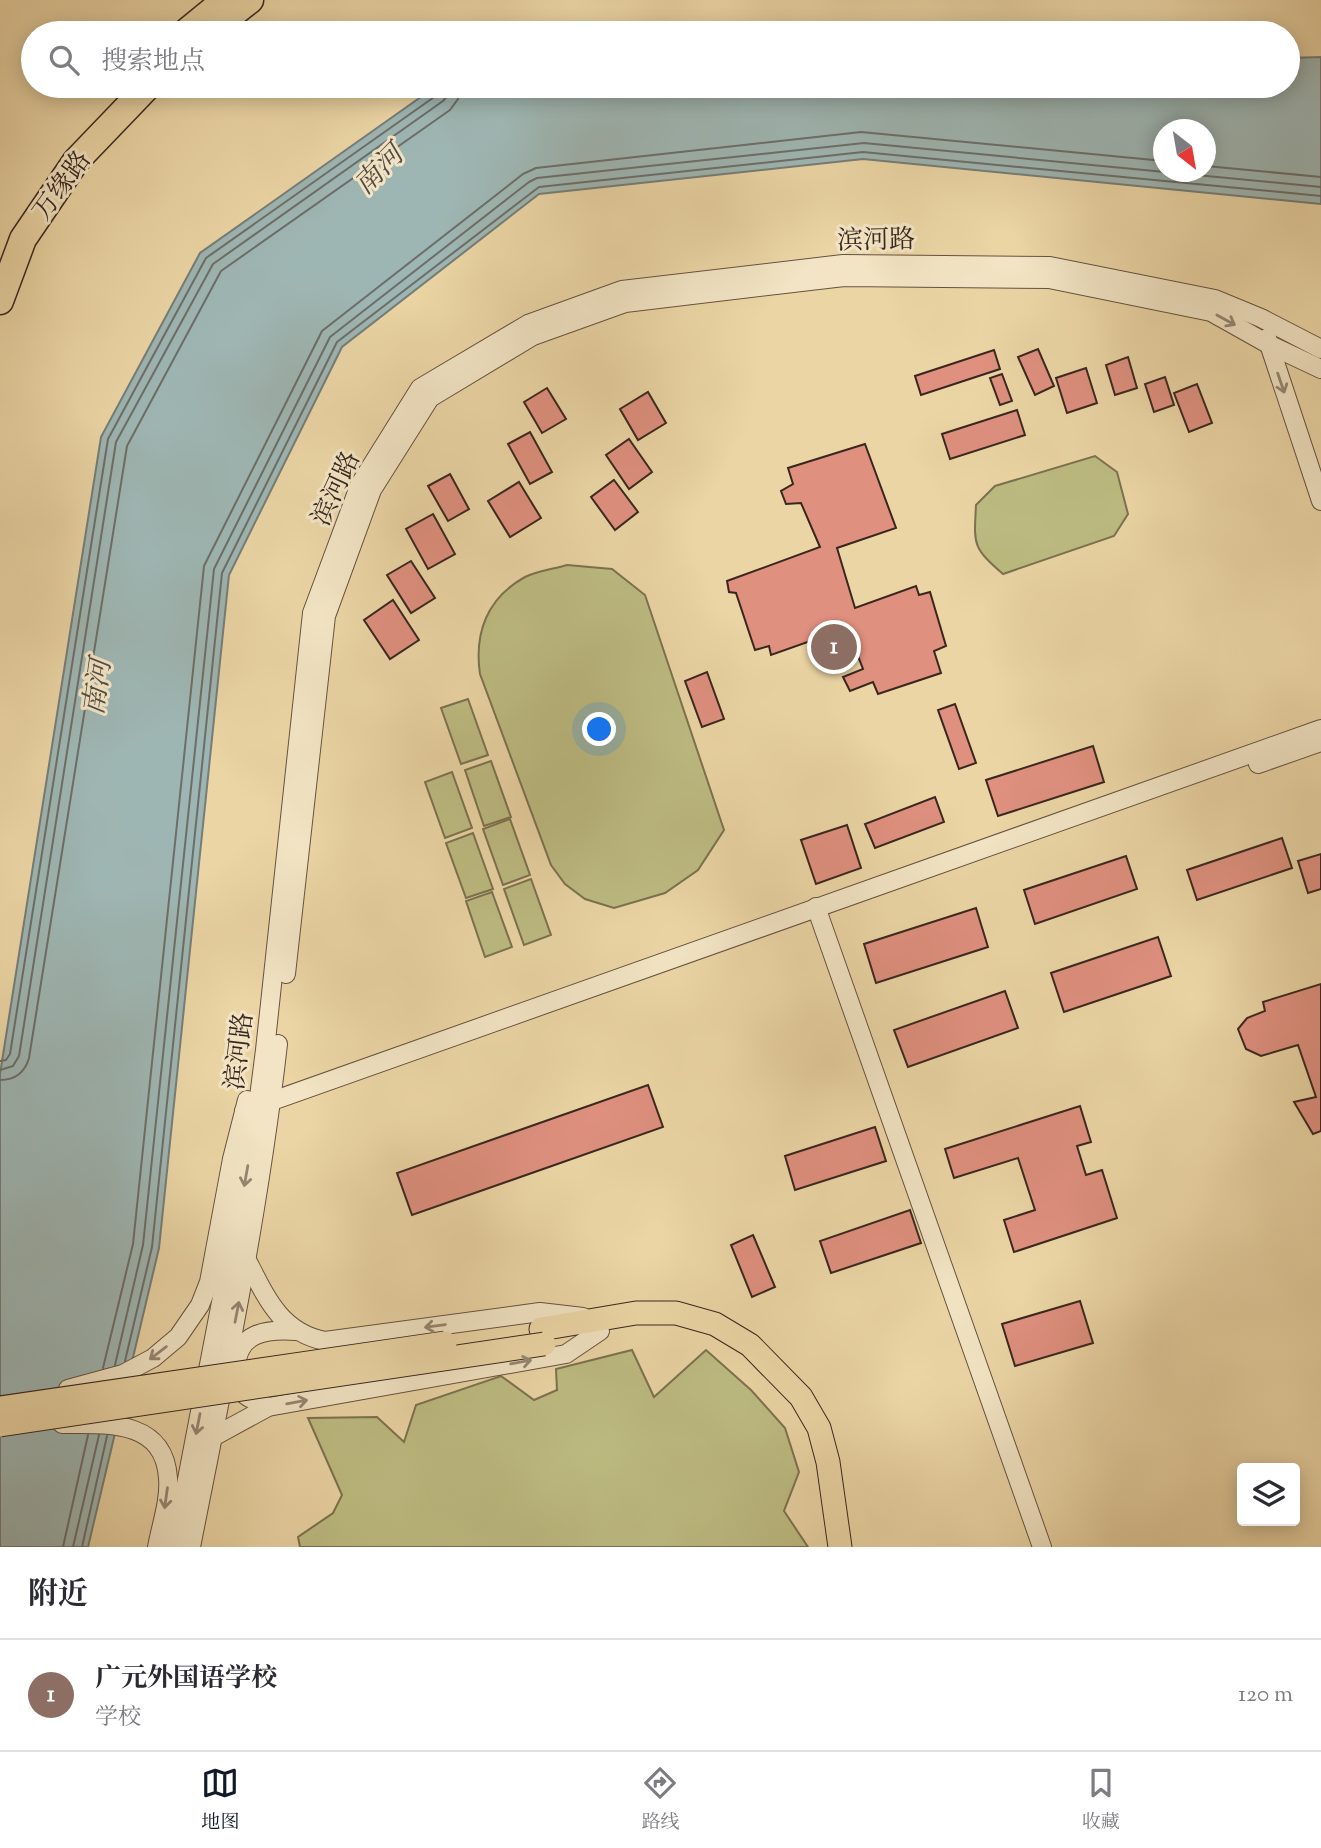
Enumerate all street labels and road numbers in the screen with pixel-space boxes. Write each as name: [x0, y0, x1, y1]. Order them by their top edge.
street label: 万缘路: [25, 144, 101, 229]
street label: 滨河路: [837, 222, 915, 261]
street label: 滨河路: [304, 446, 371, 532]
street label: 滨河路: [217, 1010, 264, 1092]

